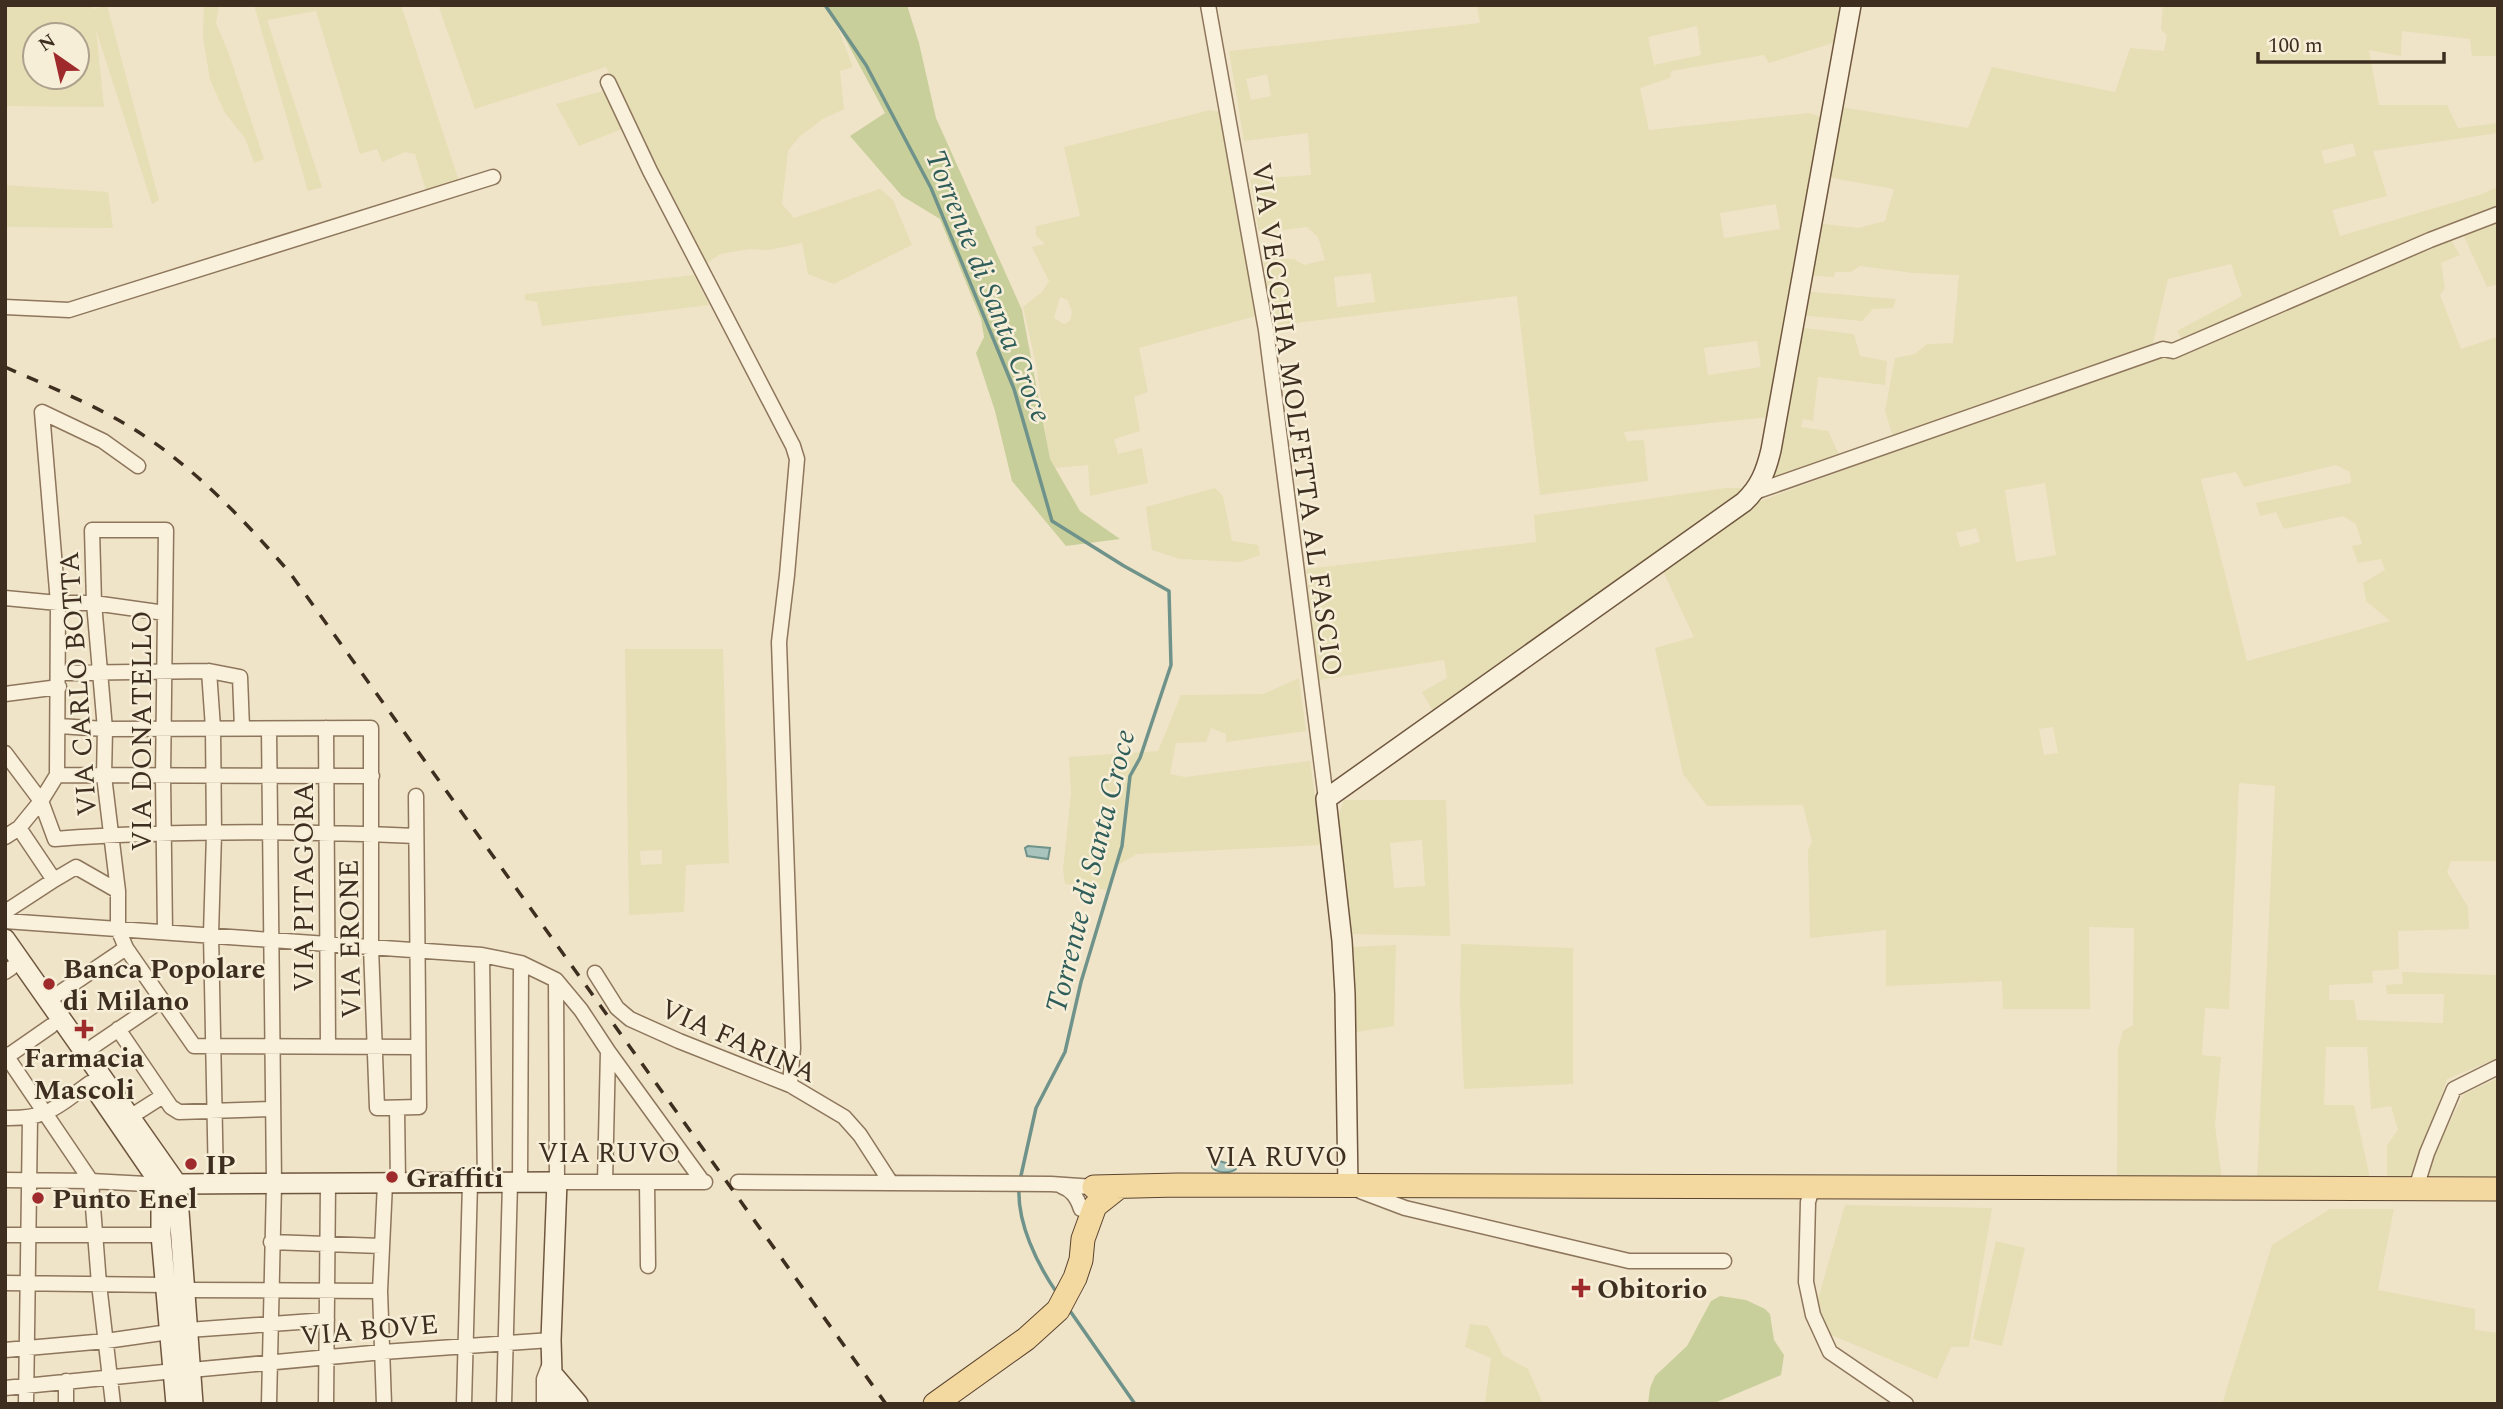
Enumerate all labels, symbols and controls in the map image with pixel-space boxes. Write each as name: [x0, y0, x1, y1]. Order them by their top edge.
north arrow: [21, 21, 91, 91]
scale bar: [2258, 21, 2444, 65]
text: N: [33, 27, 62, 60]
text: 100 m: [2268, 30, 2323, 62]
water label: Torrente di Santa Croce: [912, 143, 1064, 430]
street label: VIA VECCHIA MOLFETTA AL FASCIO: [1239, 160, 1354, 679]
street label: VIA CARLO BOTTA: [48, 550, 109, 818]
street label: VIA DONATELLO: [121, 611, 164, 851]
water label: Torrente di Santa Croce: [1033, 724, 1149, 1018]
street label: VIA PITAGORA: [283, 782, 326, 992]
street label: VIA ERONE: [328, 859, 373, 1019]
place label: Banca Popolare di Milano: [63, 948, 265, 1023]
marker: Banca Popolare di Milano: [41, 976, 57, 992]
street label: VIA FARINA: [653, 988, 824, 1095]
marker: Farmacia Mascoli: [76, 1021, 92, 1037]
place label: Farmacia Mascoli: [24, 1037, 145, 1112]
street label: VIA RUVO: [538, 1132, 680, 1175]
street label: VIA RUVO: [1205, 1136, 1347, 1179]
place label: IP: [205, 1144, 236, 1187]
marker: IP: [183, 1156, 199, 1172]
place label: Graffiti: [406, 1157, 504, 1200]
marker: Graffiti: [384, 1169, 400, 1185]
place label: Punto Enel: [52, 1178, 197, 1221]
marker: Punto Enel: [30, 1190, 46, 1206]
place label: Obitorio: [1597, 1268, 1707, 1311]
marker: Obitorio: [1571, 1278, 1591, 1298]
street label: VIA BOVE: [298, 1303, 440, 1358]

